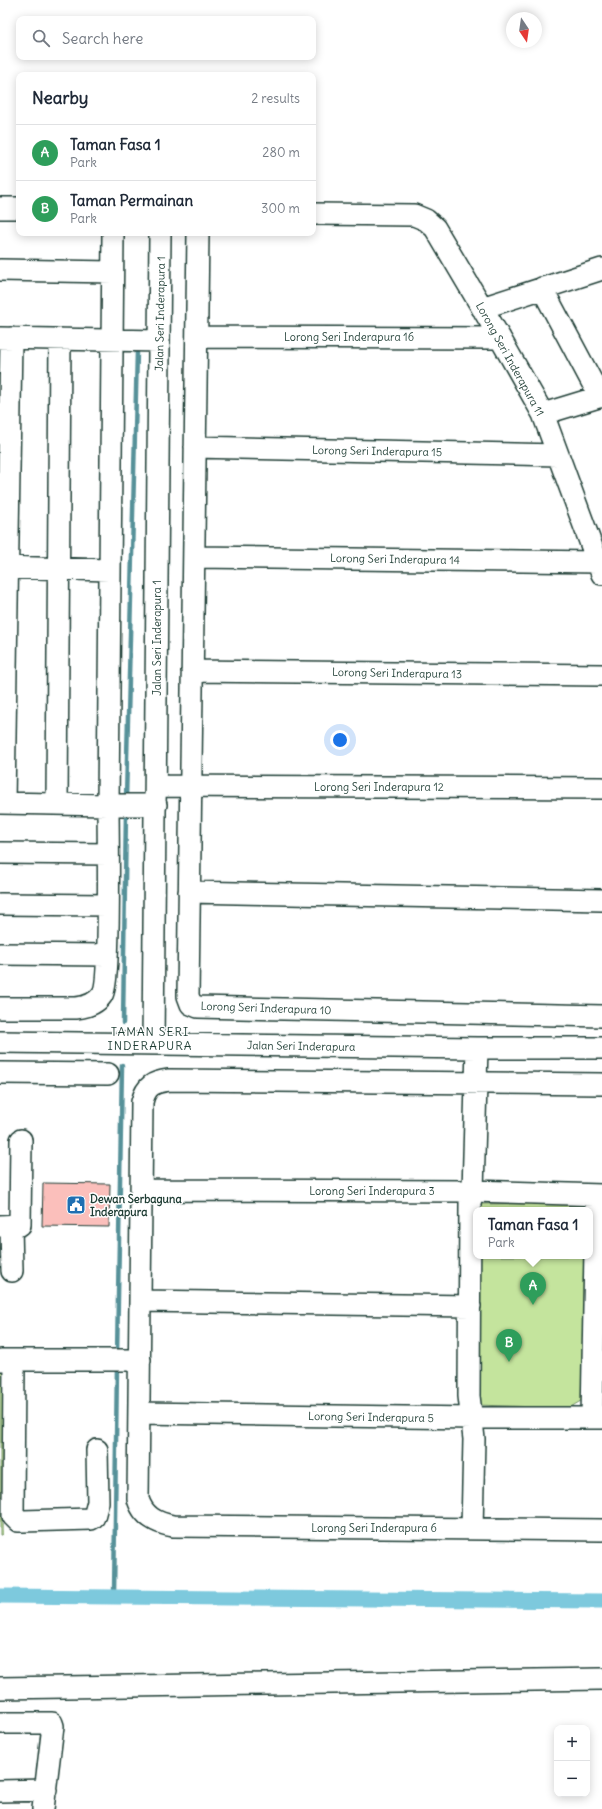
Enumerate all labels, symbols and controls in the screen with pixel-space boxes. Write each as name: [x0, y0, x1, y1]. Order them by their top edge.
north arrow: [506, 12, 542, 48]
search box: [16, 16, 316, 60]
icon: search: [30, 27, 52, 49]
text: Search here: [62, 29, 143, 48]
text: Nearby: [32, 87, 88, 109]
text: 2 results: [251, 90, 300, 107]
text: Taman Fasa 1: [70, 135, 161, 154]
text: A: [41, 144, 49, 161]
text: 280 m: [262, 144, 300, 161]
text: Park: [70, 154, 97, 171]
text: Taman Permainan: [70, 191, 193, 210]
text: B: [41, 200, 49, 217]
text: 300 m: [261, 200, 300, 217]
text: Park: [70, 210, 97, 227]
street label: Jalan Seri Inderapura 1: [152, 256, 168, 372]
street label: Lorong Seri Inderapura 11: [473, 300, 547, 418]
street label: Lorong Seri Inderapura 16: [284, 330, 414, 344]
street label: Lorong Seri Inderapura 15: [312, 443, 442, 459]
street label: Lorong Seri Inderapura 14: [330, 551, 460, 567]
street label: Jalan Seri Inderapura 1: [150, 580, 164, 696]
street label: Lorong Seri Inderapura 13: [332, 665, 462, 681]
your location: [330, 730, 350, 750]
street label: Lorong Seri Inderapura 12: [314, 780, 444, 794]
street label: Lorong Seri Inderapura 10: [200, 999, 332, 1017]
district label: TAMAN SERI INDERAPURA: [107, 1024, 193, 1053]
street label: Jalan Seri Inderapura: [247, 1038, 355, 1054]
street label: Lorong Seri Inderapura 3: [309, 1184, 435, 1198]
place label: Dewan Serbaguna Inderapura: [90, 1192, 182, 1220]
public building icon: Dewan Serbaguna Inderapura: [65, 1194, 87, 1216]
popup: [473, 1207, 593, 1259]
text: Taman Fasa 1: [488, 1215, 578, 1234]
text: Park: [488, 1234, 515, 1251]
pin: A: [520, 1272, 546, 1305]
pin: B: [496, 1329, 522, 1362]
street label: Lorong Seri Inderapura 5: [308, 1409, 434, 1425]
street label: Lorong Seri Inderapura 6: [311, 1521, 437, 1535]
map controls: [554, 1725, 590, 1797]
button: +: [554, 1725, 590, 1761]
button: −: [554, 1761, 590, 1797]

